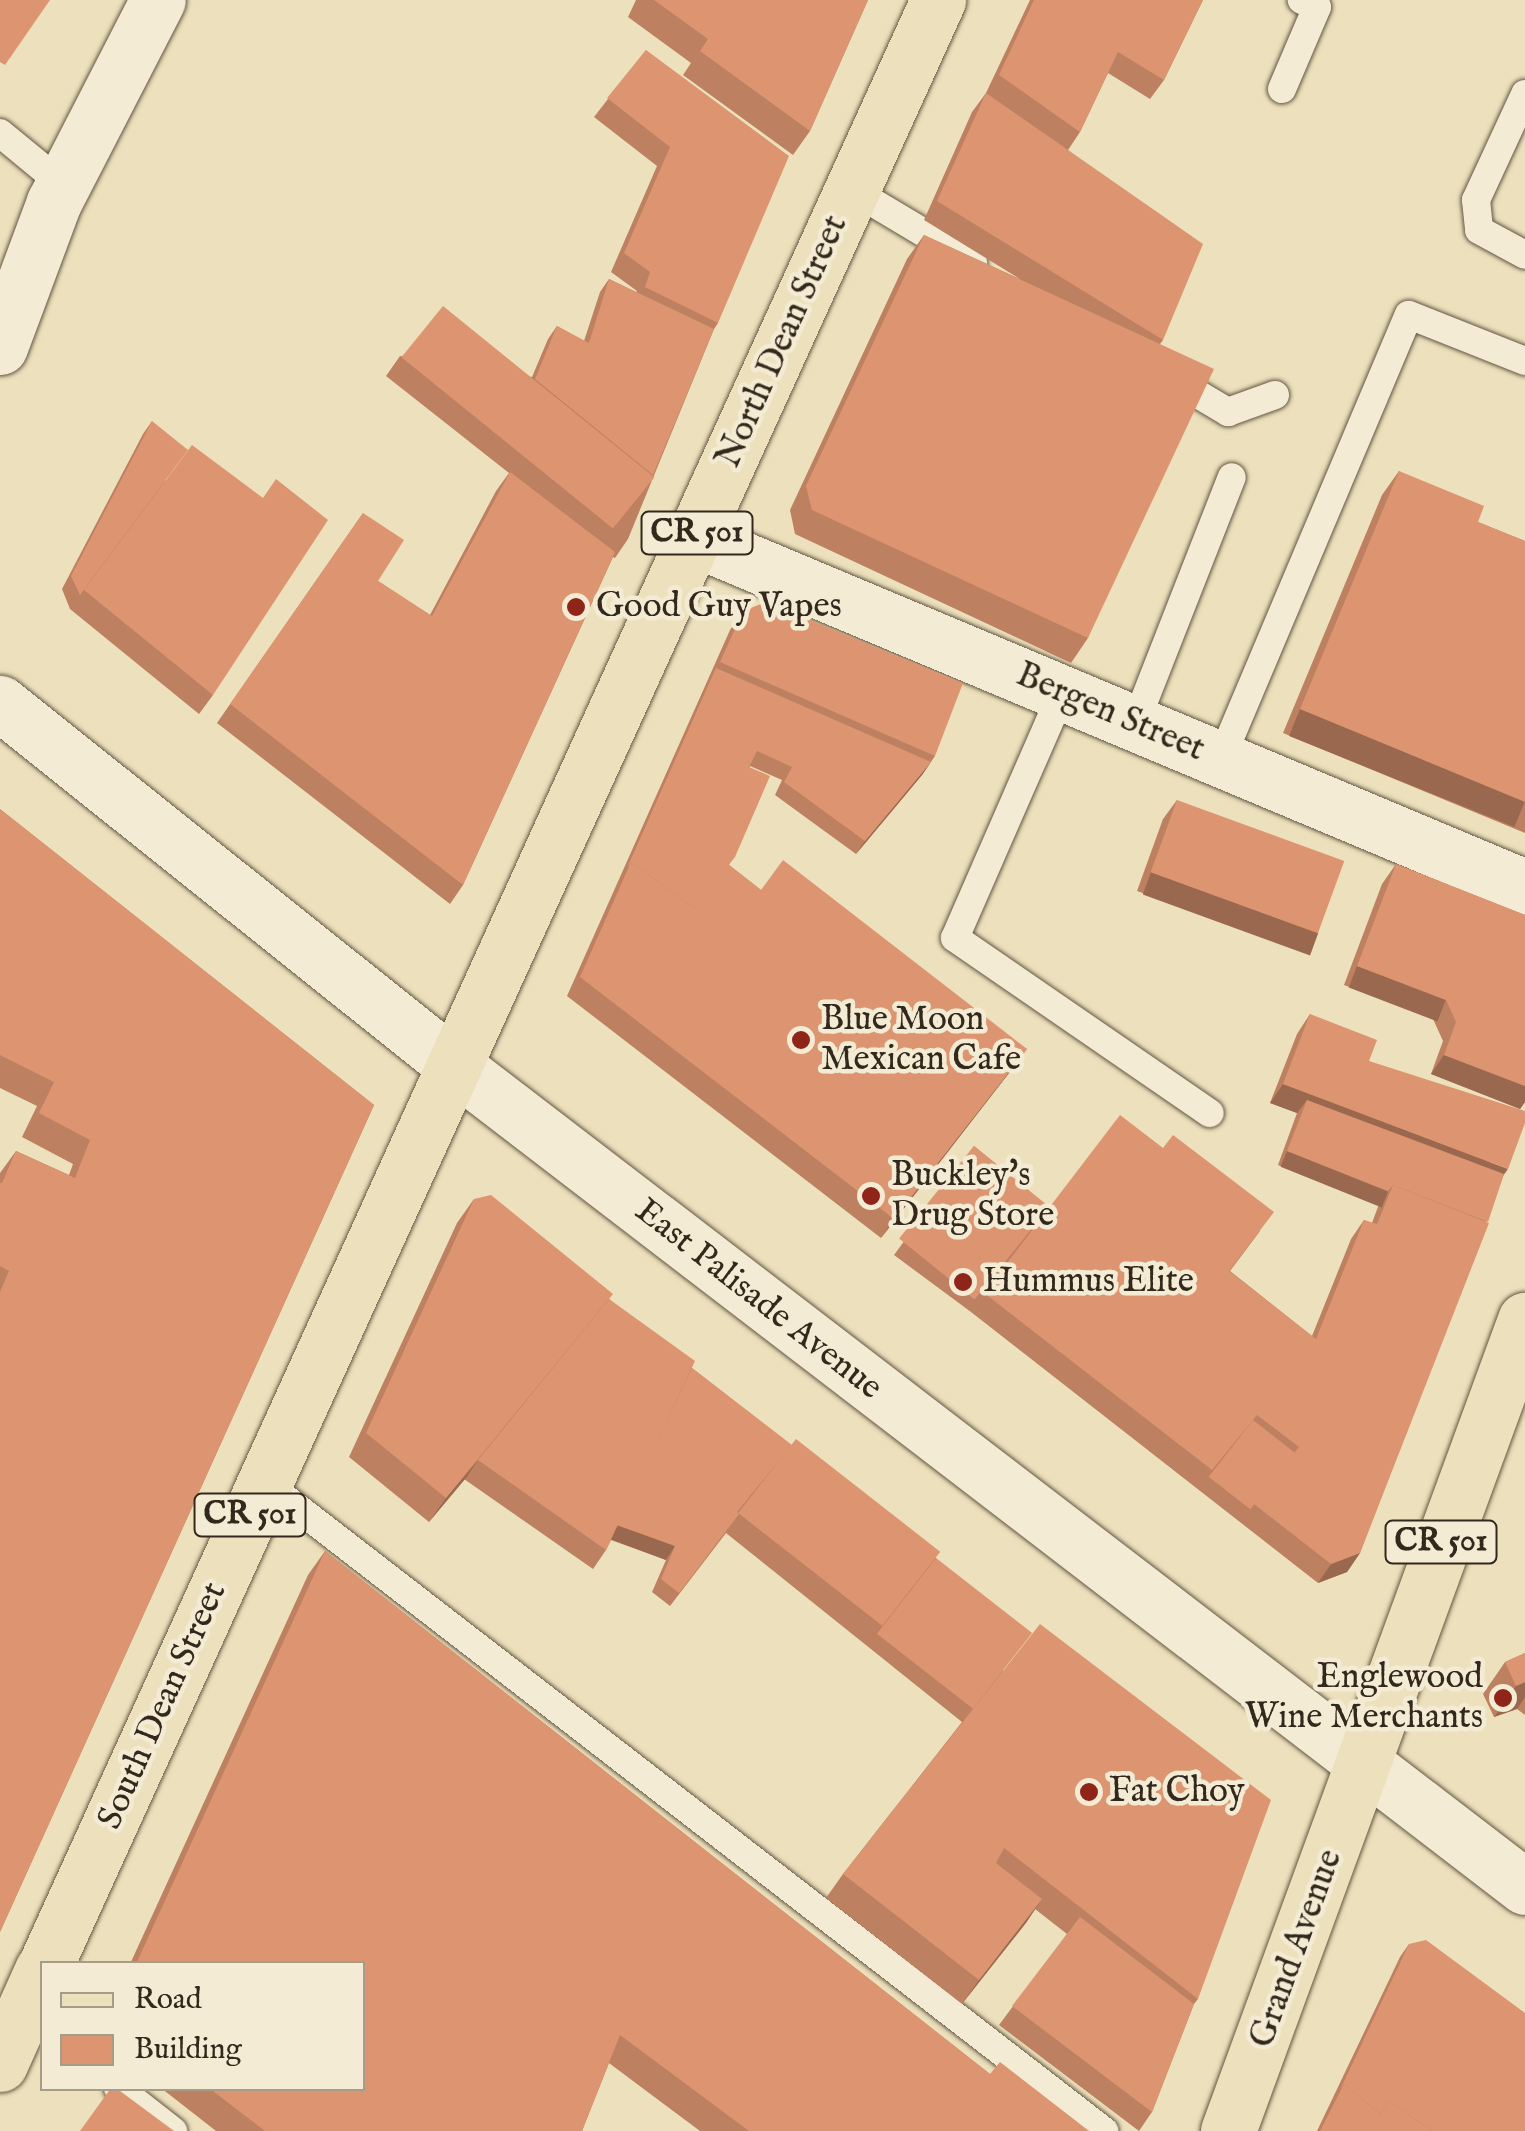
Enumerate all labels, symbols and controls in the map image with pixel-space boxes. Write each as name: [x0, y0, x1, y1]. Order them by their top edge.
street label: North Dean Street: [709, 209, 857, 475]
road number: CR 501: [640, 506, 754, 560]
place label: Good Guy Vapes: [596, 586, 842, 628]
marker: Good Guy Vapes: [565, 596, 587, 618]
street label: Bergen Street: [1010, 655, 1210, 771]
place label: Blue Moon Mexican Cafe: [821, 999, 1021, 1081]
marker: Blue Moon Mexican Cafe: [790, 1029, 812, 1051]
place label: Buckley's Drug Store: [891, 1155, 1054, 1237]
marker: Buckley's Drug Store: [860, 1185, 882, 1207]
street label: East Palisade Avenue: [626, 1190, 890, 1410]
place label: Hummus Elite: [983, 1261, 1194, 1303]
marker: Hummus Elite: [952, 1271, 974, 1293]
road number: CR 501: [192, 1488, 308, 1542]
road number: CR 501: [1384, 1515, 1498, 1569]
street label: South Dean Street: [90, 1576, 236, 1836]
place label: Englewood Wine Merchants: [1245, 1657, 1483, 1739]
marker: Englewood Wine Merchants: [1492, 1687, 1514, 1709]
place label: Fat Choy: [1109, 1771, 1245, 1813]
marker: Fat Choy: [1078, 1781, 1100, 1803]
street label: Grand Avenue: [1242, 1844, 1352, 2054]
legend: [40, 1961, 365, 2091]
text: Road: [134, 1981, 202, 2019]
text: Building: [134, 2031, 242, 2069]

